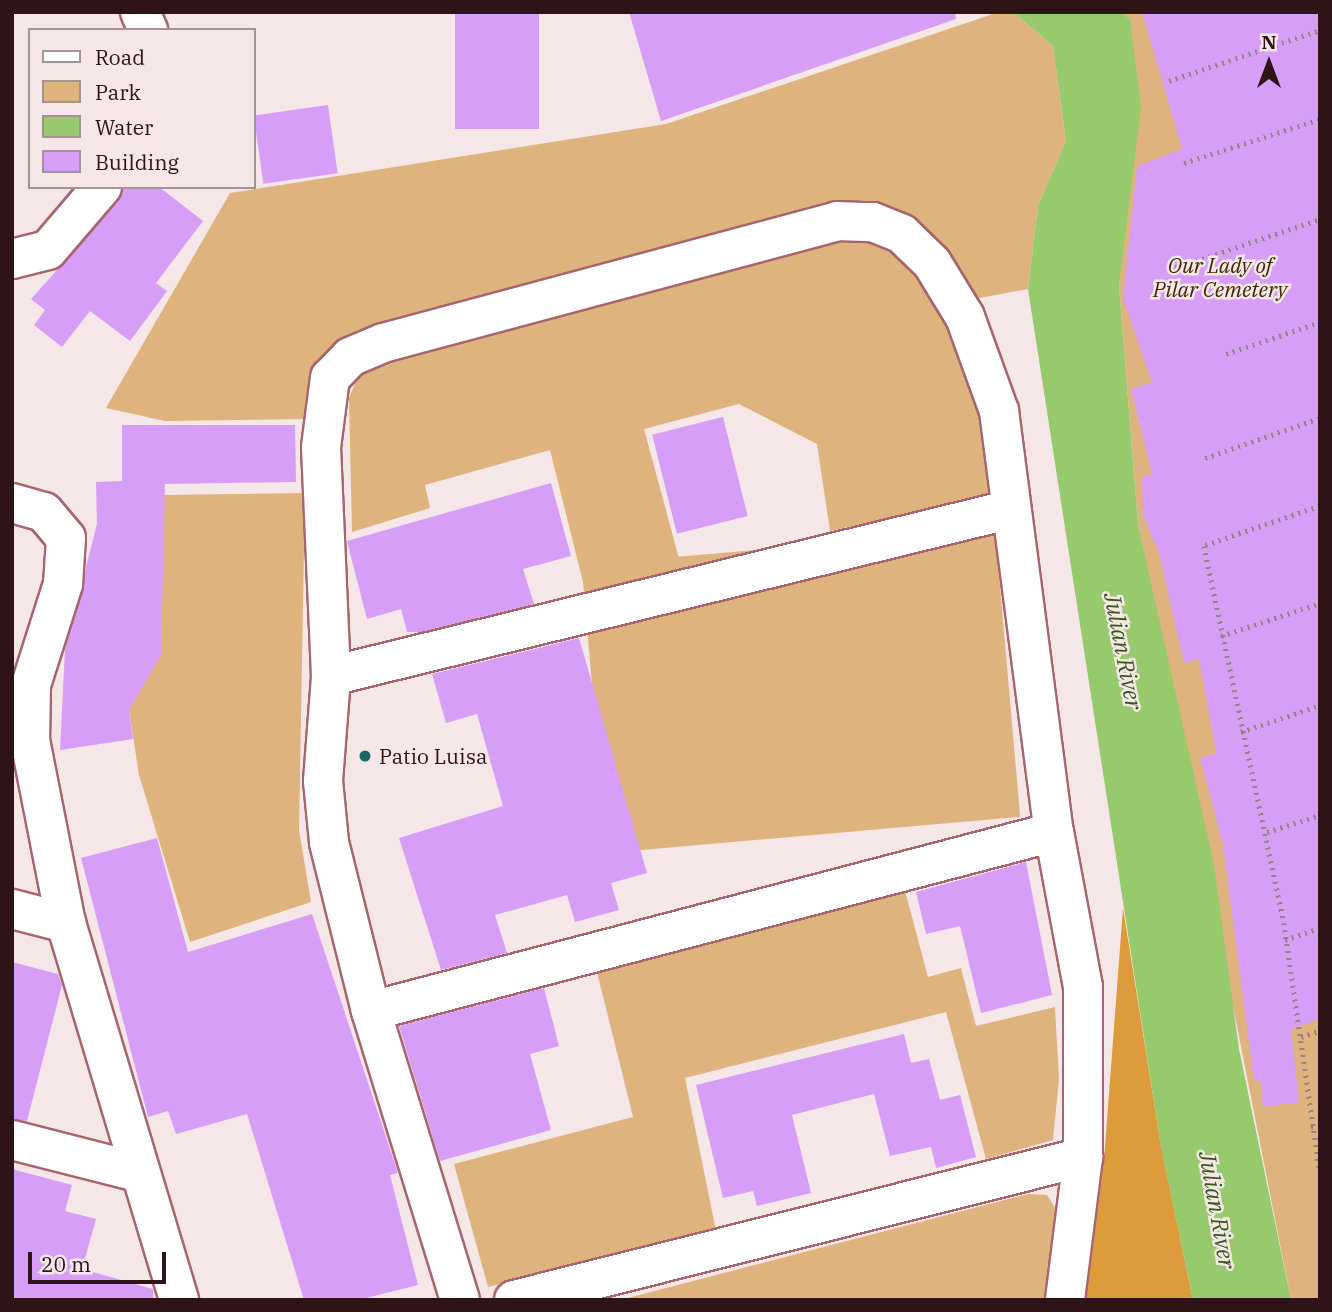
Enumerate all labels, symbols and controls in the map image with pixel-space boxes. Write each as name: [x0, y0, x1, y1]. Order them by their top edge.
legend: [28, 28, 256, 189]
north arrow: [1234, 28, 1304, 98]
text: N: [1261, 30, 1277, 54]
text: Road: [95, 43, 145, 71]
text: Park: [95, 78, 141, 106]
text: Water: [95, 113, 153, 141]
text: Building: [95, 148, 179, 176]
park label: Our Lady of Pilar Cemetery: [1153, 252, 1287, 302]
water label: Julian River: [1099, 590, 1149, 712]
place label: Patio Luisa: [379, 743, 487, 769]
marker: Patio Luisa: [357, 748, 373, 764]
water label: Julian River: [1194, 1149, 1242, 1271]
scale bar: [32, 1238, 170, 1282]
text: 20 m: [41, 1250, 91, 1278]

